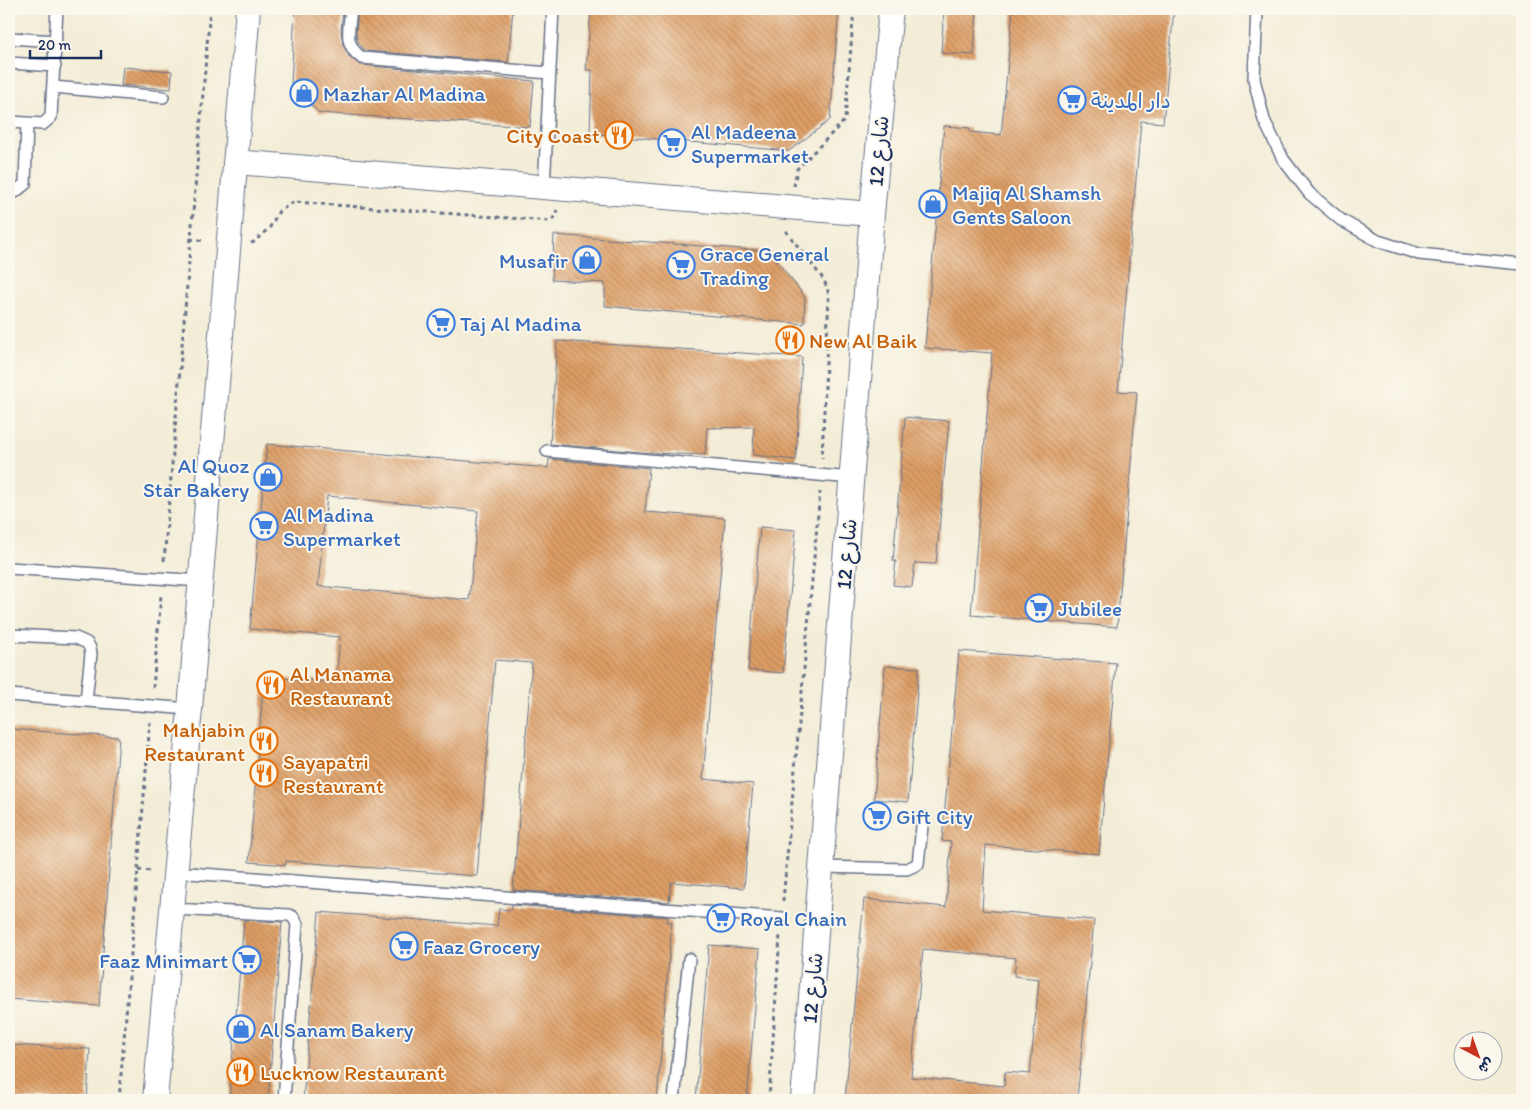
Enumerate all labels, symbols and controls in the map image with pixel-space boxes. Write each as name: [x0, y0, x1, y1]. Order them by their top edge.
scale bar: [30, 28, 101, 60]
text: 20 m: [38, 36, 72, 54]
shop icon: Mazhar Al Madina: [289, 78, 319, 108]
place label: Mazhar Al Madina: [323, 81, 485, 106]
supermarket icon: دار المدينة: [1057, 85, 1087, 115]
place label: دار المدينة: [1091, 88, 1171, 113]
street label: شارع 12: [862, 115, 897, 188]
place label: Al Madeena Supermarket: [691, 119, 809, 168]
restaurant icon: City Coast: [604, 120, 634, 150]
place label: City Coast: [506, 123, 600, 148]
supermarket icon: Al Madeena Supermarket: [657, 128, 687, 158]
place label: Majiq Al Shamsh Gents Saloon: [952, 180, 1102, 229]
shop icon: Majiq Al Shamsh Gents Saloon: [918, 189, 948, 219]
place label: Grace General Trading: [700, 241, 829, 290]
shop icon: Musafir: [572, 245, 602, 275]
place label: Musafir: [499, 248, 568, 273]
supermarket icon: Grace General Trading: [666, 250, 696, 280]
supermarket icon: Taj Al Madina: [426, 308, 456, 338]
place label: Taj Al Madina: [460, 311, 582, 336]
restaurant icon: New Al Baik: [775, 325, 805, 355]
place label: New Al Baik: [809, 328, 917, 353]
place label: Al Quoz Star Bakery: [143, 453, 249, 502]
shop icon: Al Quoz Star Bakery: [253, 462, 283, 492]
place label: Al Madina Supermarket: [283, 502, 401, 551]
supermarket icon: Al Madina Supermarket: [249, 511, 279, 541]
street label: شارع 12: [830, 518, 865, 591]
supermarket icon: Jubilee: [1024, 593, 1054, 623]
place label: Jubilee: [1058, 596, 1122, 621]
place label: Al Manama Restaurant: [290, 661, 392, 710]
restaurant icon: Al Manama Restaurant: [256, 670, 286, 700]
place label: Mahjabin Restaurant: [144, 717, 245, 766]
restaurant icon: Mahjabin Restaurant: [249, 726, 279, 756]
place label: Sayapatri Restaurant: [283, 749, 384, 798]
restaurant icon: Sayapatri Restaurant: [249, 758, 279, 788]
supermarket icon: Gift City: [862, 801, 892, 831]
place label: Gift City: [896, 804, 973, 829]
supermarket icon: Royal Chain: [706, 903, 736, 933]
place label: Royal Chain: [740, 906, 847, 931]
supermarket icon: Faaz Grocery: [389, 931, 419, 961]
place label: Faaz Grocery: [423, 934, 540, 959]
supermarket icon: Faaz Minimart: [232, 945, 262, 975]
place label: Faaz Minimart: [99, 948, 228, 973]
street label: شارع 12: [796, 952, 831, 1025]
shop icon: Al Sanam Bakery: [226, 1014, 256, 1044]
place label: Al Sanam Bakery: [260, 1017, 414, 1042]
north arrow: [1454, 1032, 1504, 1082]
text: ش: [1475, 1054, 1498, 1077]
restaurant icon: Lucknow Restaurant: [226, 1057, 256, 1087]
place label: Lucknow Restaurant: [260, 1060, 445, 1085]

